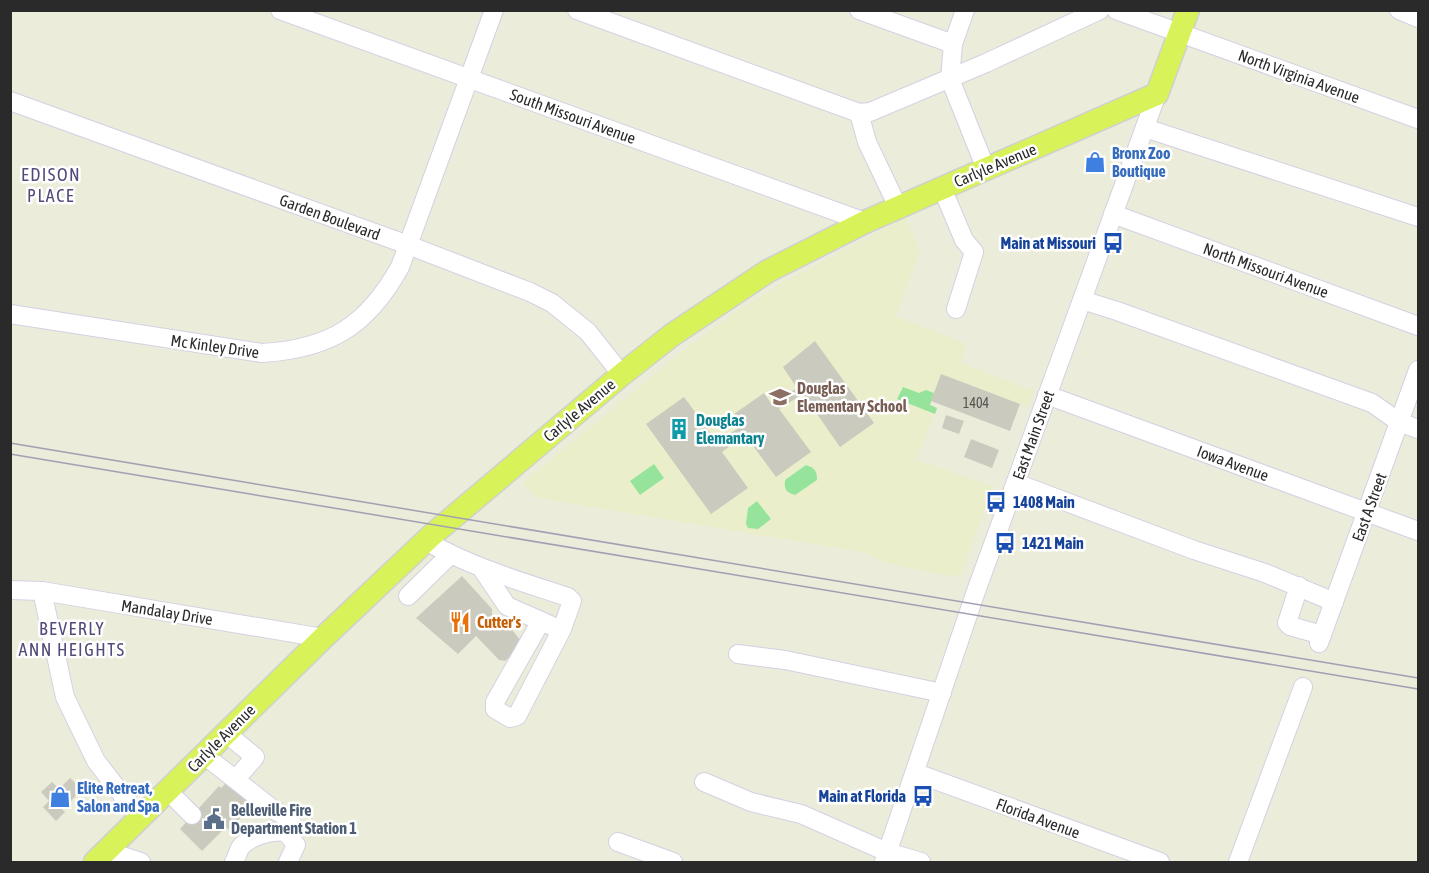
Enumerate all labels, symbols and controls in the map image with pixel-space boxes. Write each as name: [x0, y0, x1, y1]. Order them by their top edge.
street label: North Virginia Avenue: [1236, 46, 1362, 107]
street label: South Missouri Avenue: [508, 85, 638, 147]
street label: Carlyle Avenue: [951, 140, 1039, 191]
place label: Bronx Zoo Boutique: [1112, 144, 1171, 180]
shop icon: Bronx Zoo Boutique: [1083, 150, 1107, 174]
district label: EDISON PLACE: [21, 164, 81, 206]
street label: Garden Boulevard: [277, 190, 383, 244]
bus stop icon: Main at Missouri: [1101, 231, 1125, 255]
place label: Main at Missouri: [1001, 234, 1096, 252]
street label: North Missouri Avenue: [1201, 239, 1331, 301]
street label: Mc Kinley Drive: [169, 331, 260, 362]
street label: Carlyle Avenue: [540, 375, 619, 446]
place label: Douglas Elementary School: [797, 379, 908, 415]
school or university icon: Douglas Elementary School: [768, 385, 792, 409]
street label: East Main Street: [1009, 388, 1058, 482]
house number: 1404: [963, 395, 990, 411]
place label: Douglas Elemantary: [696, 411, 765, 447]
building icon: Douglas Elemantary: [667, 417, 691, 441]
street label: Iowa Avenue: [1195, 442, 1271, 484]
street label: East A Street: [1348, 470, 1390, 544]
bus stop icon: 1408 Main: [984, 490, 1008, 514]
place label: 1408 Main: [1013, 493, 1075, 511]
bus stop icon: 1421 Main: [993, 531, 1017, 555]
place label: 1421 Main: [1022, 534, 1084, 552]
street label: Mandalay Drive: [120, 596, 214, 629]
restaurant icon: Cutter's: [448, 610, 472, 634]
place label: Cutter's: [477, 613, 522, 631]
district label: BEVERLY ANN HEIGHTS: [18, 618, 126, 660]
street label: Carlyle Avenue: [184, 701, 259, 776]
place label: Elite Retreat, Salon and Spa: [77, 779, 159, 815]
bus stop icon: Main at Florida: [911, 784, 935, 808]
shop icon: Elite Retreat, Salon and Spa: [48, 785, 72, 809]
place label: Main at Florida: [818, 787, 906, 805]
street label: Florida Avenue: [994, 795, 1082, 841]
place label: Belleville Fire Department Station 1: [231, 801, 357, 837]
public building icon: Belleville Fire Department Station 1: [202, 807, 226, 831]

